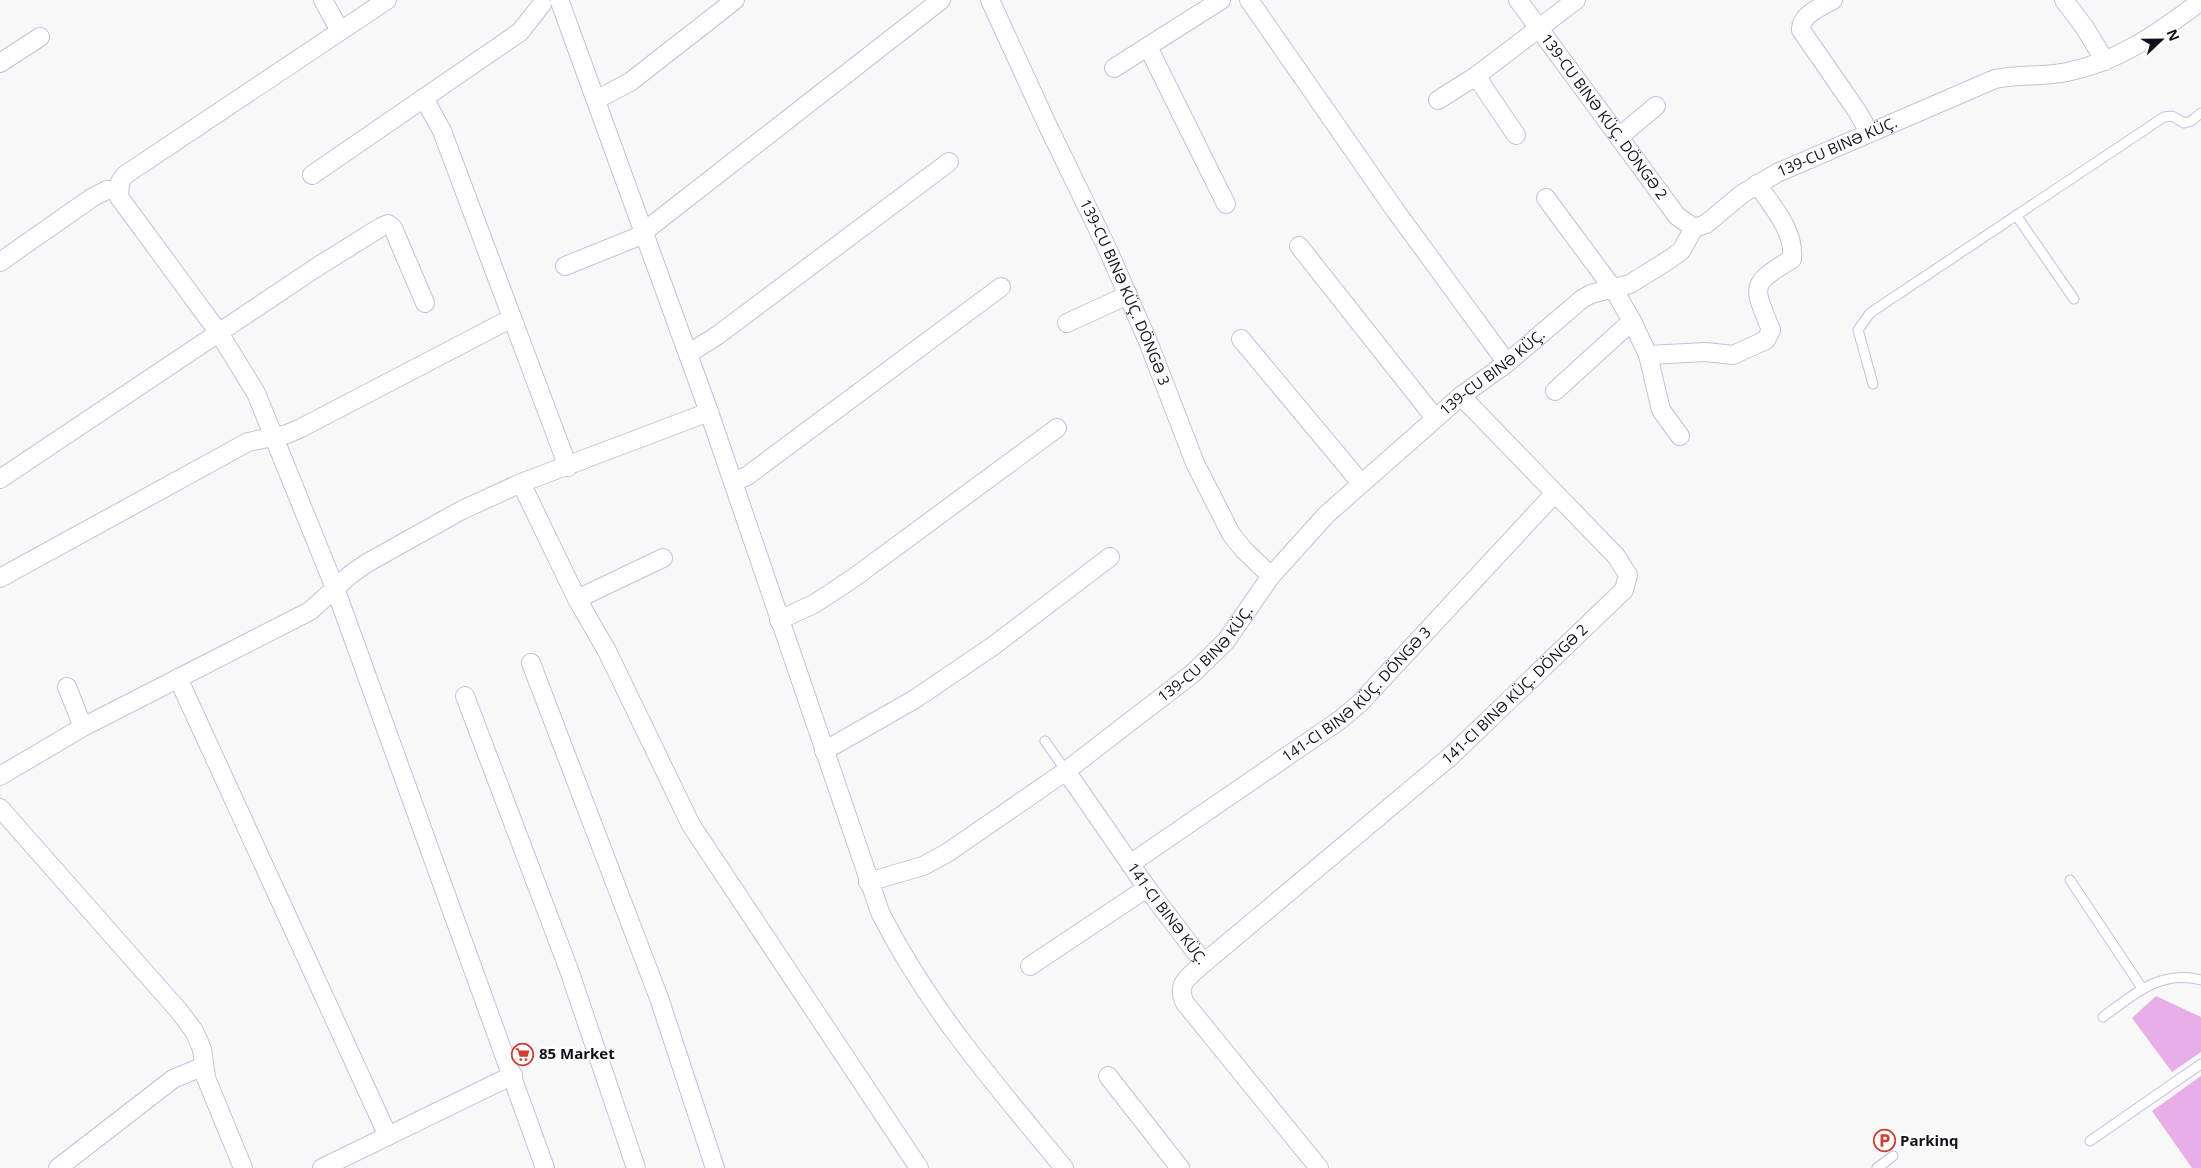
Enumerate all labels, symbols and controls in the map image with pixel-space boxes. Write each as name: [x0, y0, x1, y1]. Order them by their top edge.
north arrow: [2136, 15, 2186, 65]
text: N: [2163, 26, 2184, 44]
street label: 139-CU BINƏ KÜÇ. DÖNGƏ 2: [1537, 29, 1672, 203]
street label: 139-CU BINƏ KÜÇ.: [1774, 111, 1900, 181]
street label: 139-CU BINƏ KÜÇ. DÖNGƏ 3: [1076, 196, 1175, 388]
street label: 139-CU BINƏ KÜÇ.: [1435, 324, 1549, 419]
street label: 139-CU BINƏ KÜÇ.: [1153, 601, 1257, 706]
street label: 141-CI BINƏ KÜÇ. DÖNGƏ 2: [1437, 619, 1591, 768]
street label: 141-CI BINƏ KÜÇ. DÖNGƏ 3: [1278, 622, 1435, 766]
street label: 141-CI BINƏ KÜÇ.: [1123, 858, 1212, 968]
supermarket icon: 85 Market: [511, 1042, 535, 1066]
place label: 85 Market: [539, 1043, 615, 1063]
parking icon: Parkinq: [1872, 1129, 1896, 1153]
place label: Parkinq: [1900, 1130, 1959, 1150]

